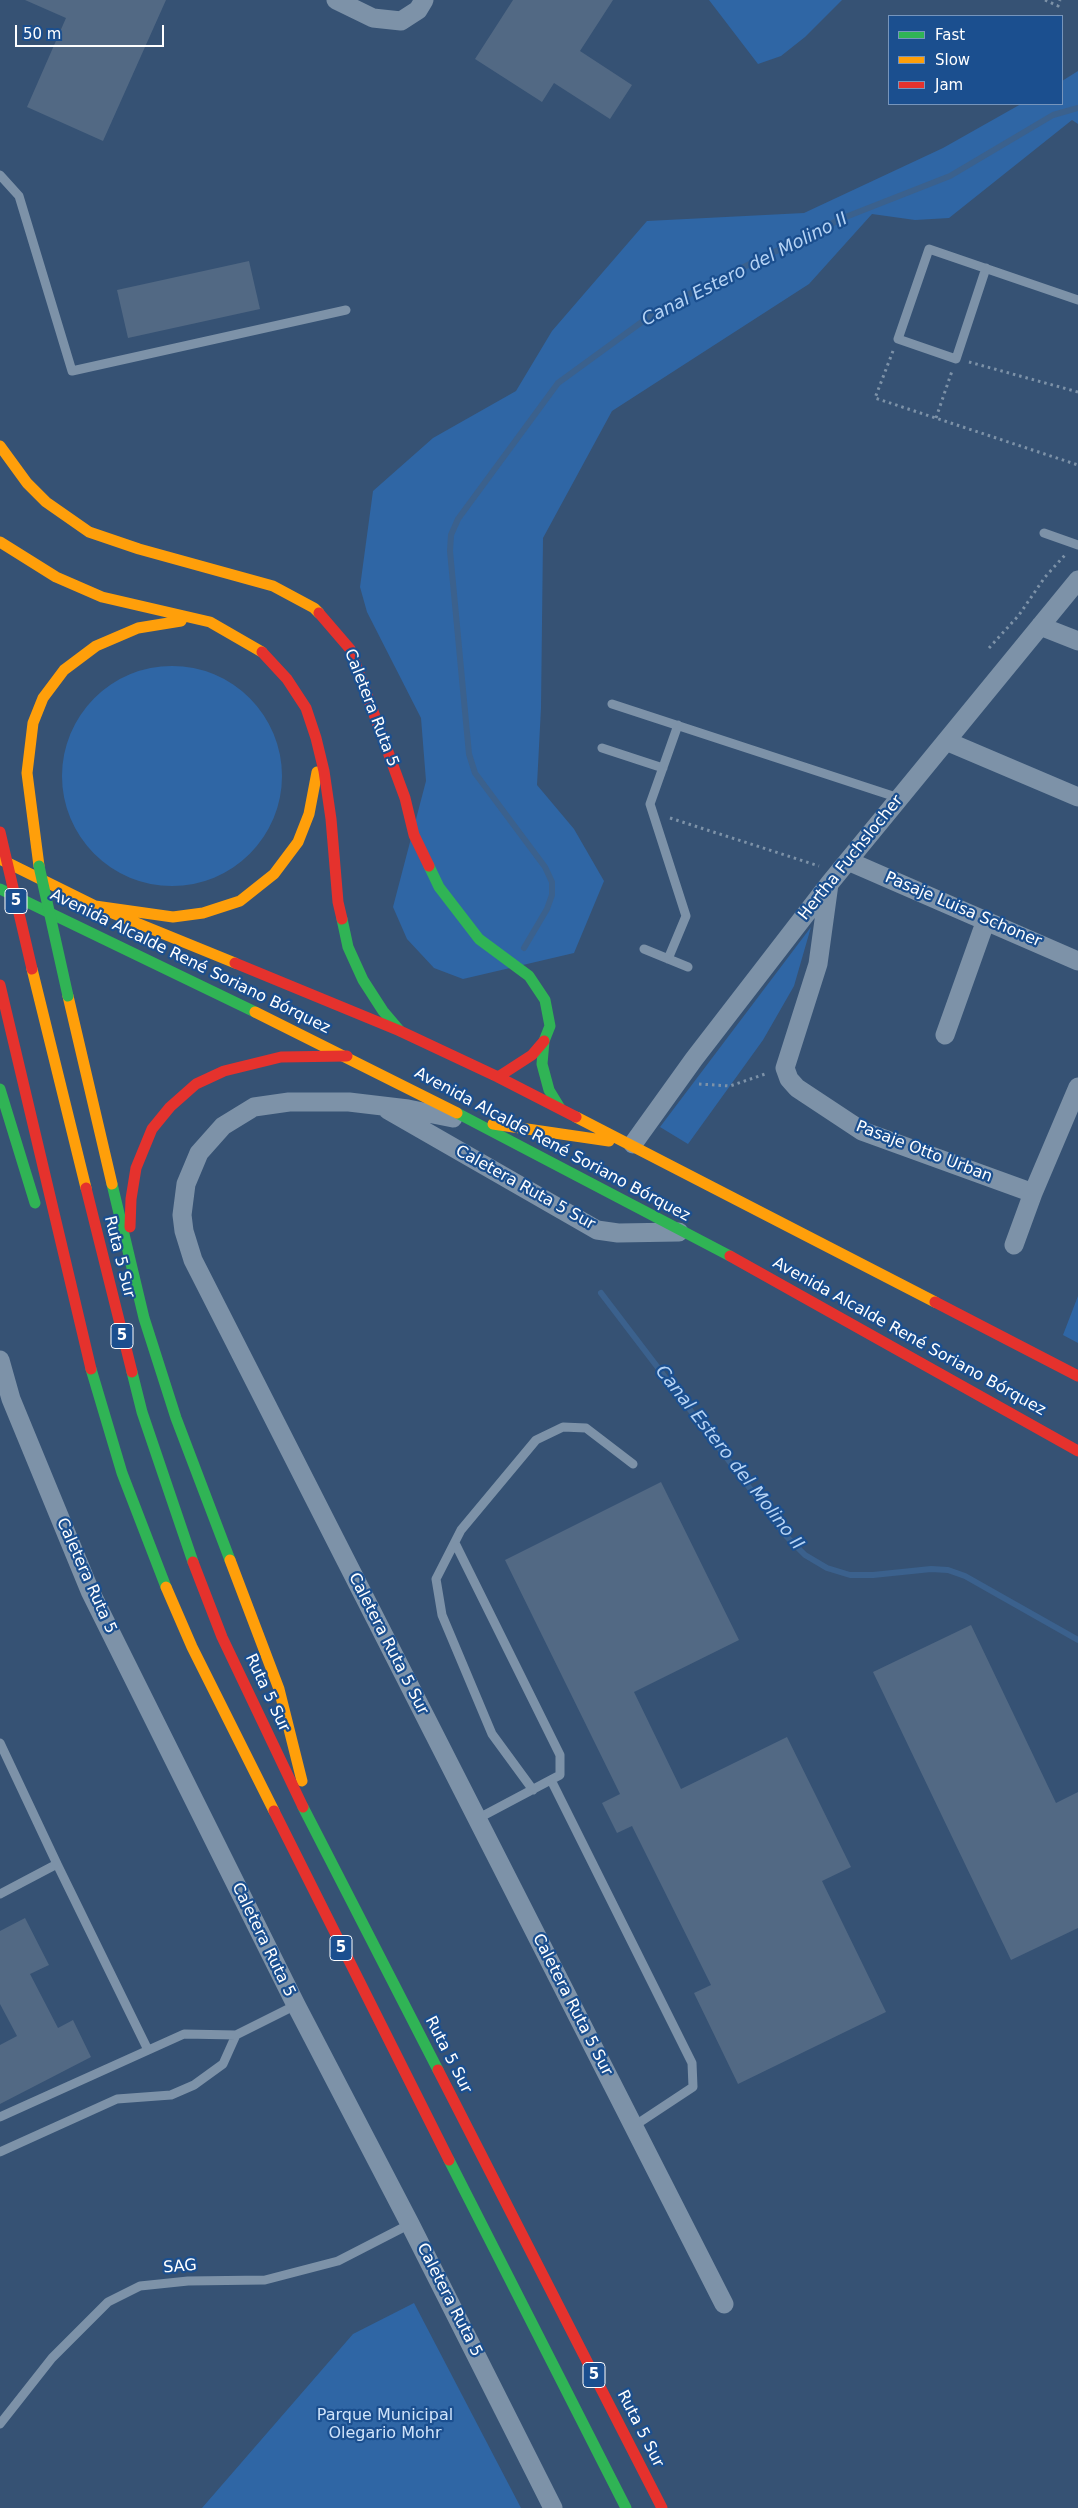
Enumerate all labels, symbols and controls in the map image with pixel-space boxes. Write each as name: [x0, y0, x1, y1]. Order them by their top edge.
scale bar: [18, 15, 166, 47]
legend: [888, 15, 1063, 105]
text: 50 m: [23, 25, 61, 43]
text: Fast: [935, 26, 965, 44]
text: Slow: [935, 51, 970, 69]
text: Jam: [935, 76, 963, 94]
water label: Canal Estero del Molino II: [638, 209, 852, 331]
street label: Caletera Ruta 5: [340, 646, 402, 770]
street label: Hertha Fuchslocher: [795, 792, 907, 924]
street label: Pasaje Luisa Schoner: [882, 868, 1044, 952]
street label: Avenida Alcalde René Soriano Bórquez: [47, 886, 333, 1038]
road number: 5: [5, 888, 27, 914]
street label: Avenida Alcalde René Soriano Bórquez: [411, 1064, 693, 1226]
street label: Pasaje Otto Urban: [853, 1117, 995, 1187]
street label: Caletera Ruta 5 Sur: [452, 1142, 598, 1234]
street label: Ruta 5 Sur: [100, 1214, 138, 1300]
street label: Avenida Alcalde René Soriano Bórquez: [769, 1254, 1049, 1420]
road number: 5: [111, 1324, 133, 1348]
water label: Canal Estero del Molino II: [650, 1361, 808, 1555]
street label: Caletera Ruta 5: [52, 1515, 120, 1637]
street label: Caletera Ruta 5 Sur: [344, 1570, 432, 1718]
street label: Ruta 5 Sur: [241, 1651, 293, 1735]
street label: Caletera Ruta 5: [227, 1880, 299, 2000]
street label: Caletera Ruta 5 Sur: [528, 1931, 616, 2079]
road number: 5: [330, 1936, 352, 1960]
street label: Ruta 5 Sur: [420, 2013, 476, 2097]
street label: Caletera Ruta 5: [412, 2240, 486, 2360]
street label: SAG: [162, 2256, 198, 2278]
road number: 5: [583, 2362, 605, 2388]
street label: Ruta 5 Sur: [612, 2387, 668, 2471]
park label: Parque Municipal Olegario Mohr: [317, 2406, 453, 2444]

